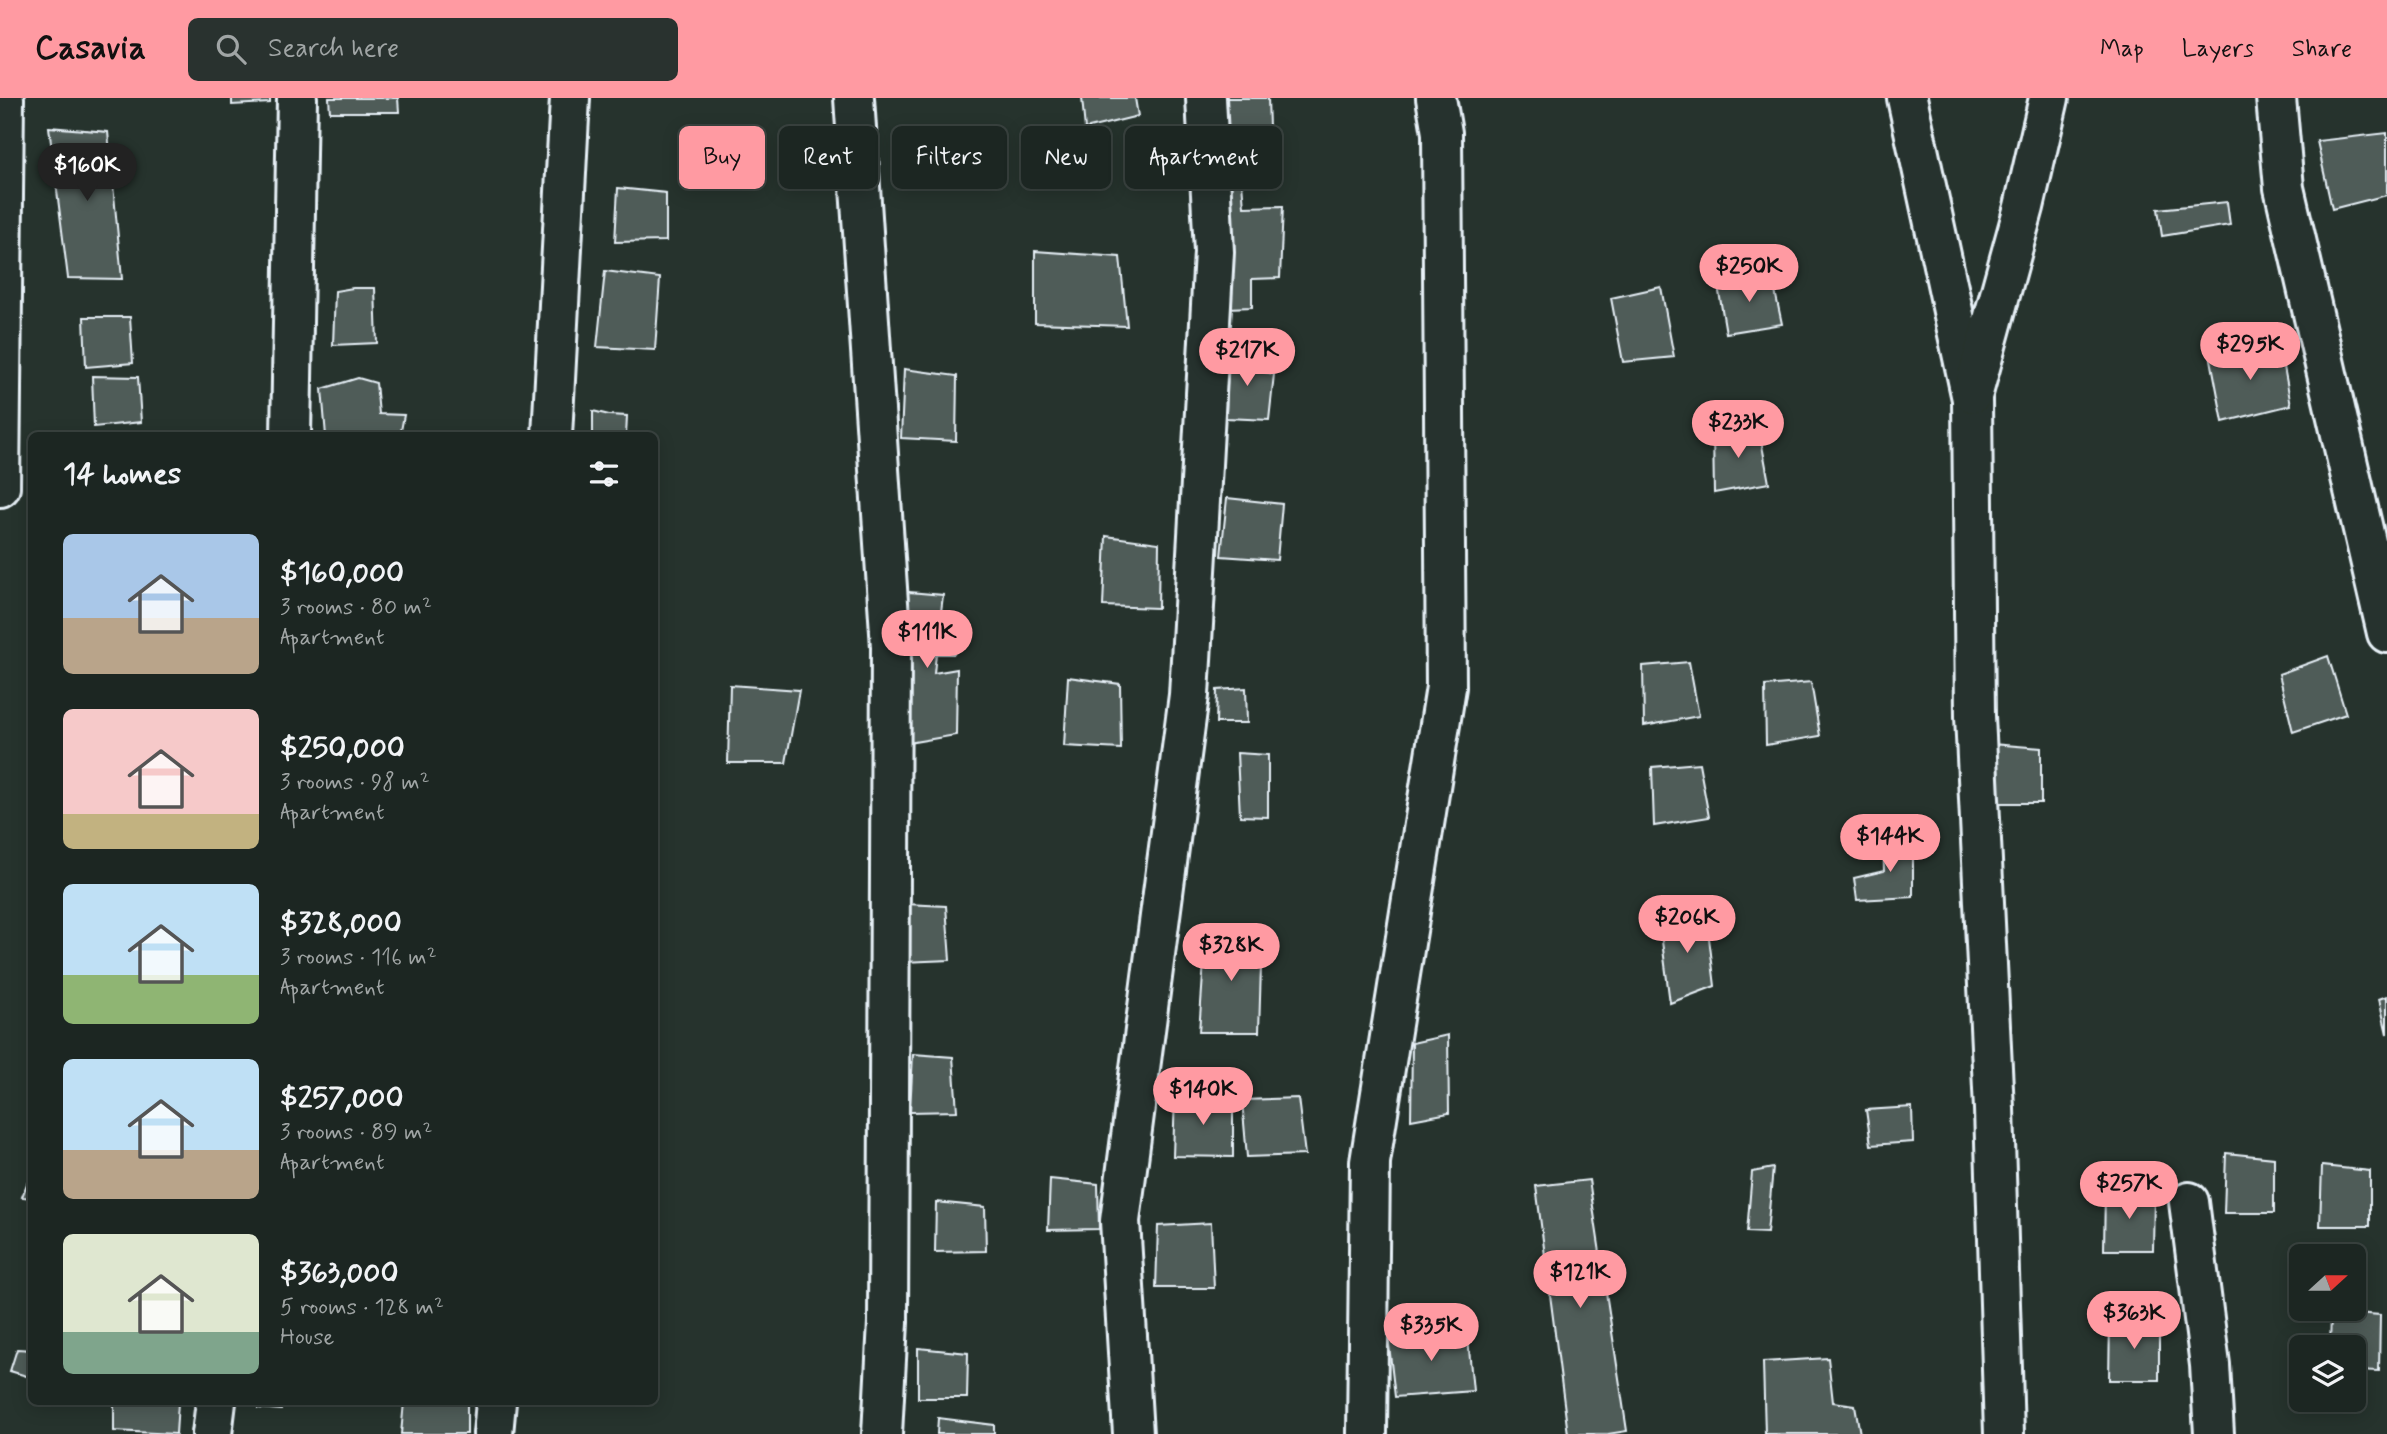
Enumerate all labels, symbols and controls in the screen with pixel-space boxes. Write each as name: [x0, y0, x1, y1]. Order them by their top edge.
search box: [188, 18, 678, 81]
text: Casavia: [35, 27, 146, 71]
icon: search: [212, 30, 250, 68]
text: Search here: [268, 32, 399, 66]
text: Map: [2100, 34, 2144, 65]
text: Layers: [2182, 34, 2254, 65]
text: Share: [2292, 34, 2352, 65]
chip: Buy: [679, 126, 765, 189]
chip: Rent: [779, 126, 878, 189]
chip: Filters: [892, 126, 1007, 189]
chip: New: [1021, 126, 1111, 189]
chip: Apartment: [1125, 126, 1282, 189]
pin: $160K: [38, 144, 136, 203]
text: $160K: [54, 151, 120, 181]
pin: $250K: [1700, 244, 1798, 304]
text: $250K: [1715, 252, 1783, 282]
pin: $295K: [2201, 322, 2299, 382]
pin: $217K: [1198, 328, 1296, 388]
text: $295K: [2216, 330, 2284, 360]
text: $217K: [1215, 336, 1279, 366]
pin: $233K: [1689, 400, 1787, 460]
text: $233K: [1708, 408, 1768, 438]
text: 14 homes: [63, 455, 181, 494]
icon: filters: [585, 455, 623, 493]
text: $160,000: [280, 554, 404, 593]
icon: home: [119, 562, 203, 646]
text: 3 rooms · 80 m²: [280, 593, 432, 623]
pin: $111K: [878, 610, 976, 670]
text: $111K: [898, 618, 956, 648]
text: Apartment: [280, 623, 385, 653]
text: $250,000: [280, 729, 405, 768]
icon: home: [119, 737, 203, 821]
text: 3 rooms · 98 m²: [280, 768, 430, 798]
text: Apartment: [280, 798, 385, 828]
pin: $144K: [1841, 814, 1939, 874]
text: $144K: [1856, 822, 1924, 852]
pin: $206K: [1638, 896, 1736, 955]
text: $206K: [1654, 903, 1720, 933]
text: $328,000: [280, 904, 402, 943]
icon: home: [119, 912, 203, 996]
pin: $328K: [1182, 924, 1280, 983]
text: $328K: [1199, 931, 1263, 961]
text: 3 rooms · 116 m²: [280, 943, 437, 973]
text: Apartment: [280, 973, 385, 1003]
pin: $140K: [1154, 1068, 1252, 1127]
text: $140K: [1169, 1075, 1237, 1105]
text: $257,000: [280, 1079, 404, 1118]
icon: home: [119, 1087, 203, 1171]
text: 3 rooms · 89 m²: [280, 1118, 432, 1148]
text: Apartment: [280, 1148, 385, 1178]
pin: $257K: [2080, 1162, 2178, 1221]
text: $257K: [2096, 1169, 2162, 1199]
north arrow: [2289, 1244, 2366, 1321]
map controls: [2289, 1244, 2366, 1412]
pin: $121K: [1531, 1250, 1629, 1310]
text: $363,000: [280, 1254, 399, 1293]
text: $121K: [1549, 1258, 1611, 1288]
icon: home: [119, 1262, 203, 1346]
pin: $363K: [2085, 1292, 2183, 1351]
text: 5 rooms · 128 m²: [280, 1293, 444, 1323]
text: $363K: [2103, 1299, 2165, 1329]
pin: $335K: [1382, 1304, 1480, 1363]
text: $335K: [1400, 1311, 1462, 1341]
text: House: [280, 1323, 334, 1353]
button: layers: [2289, 1335, 2366, 1412]

